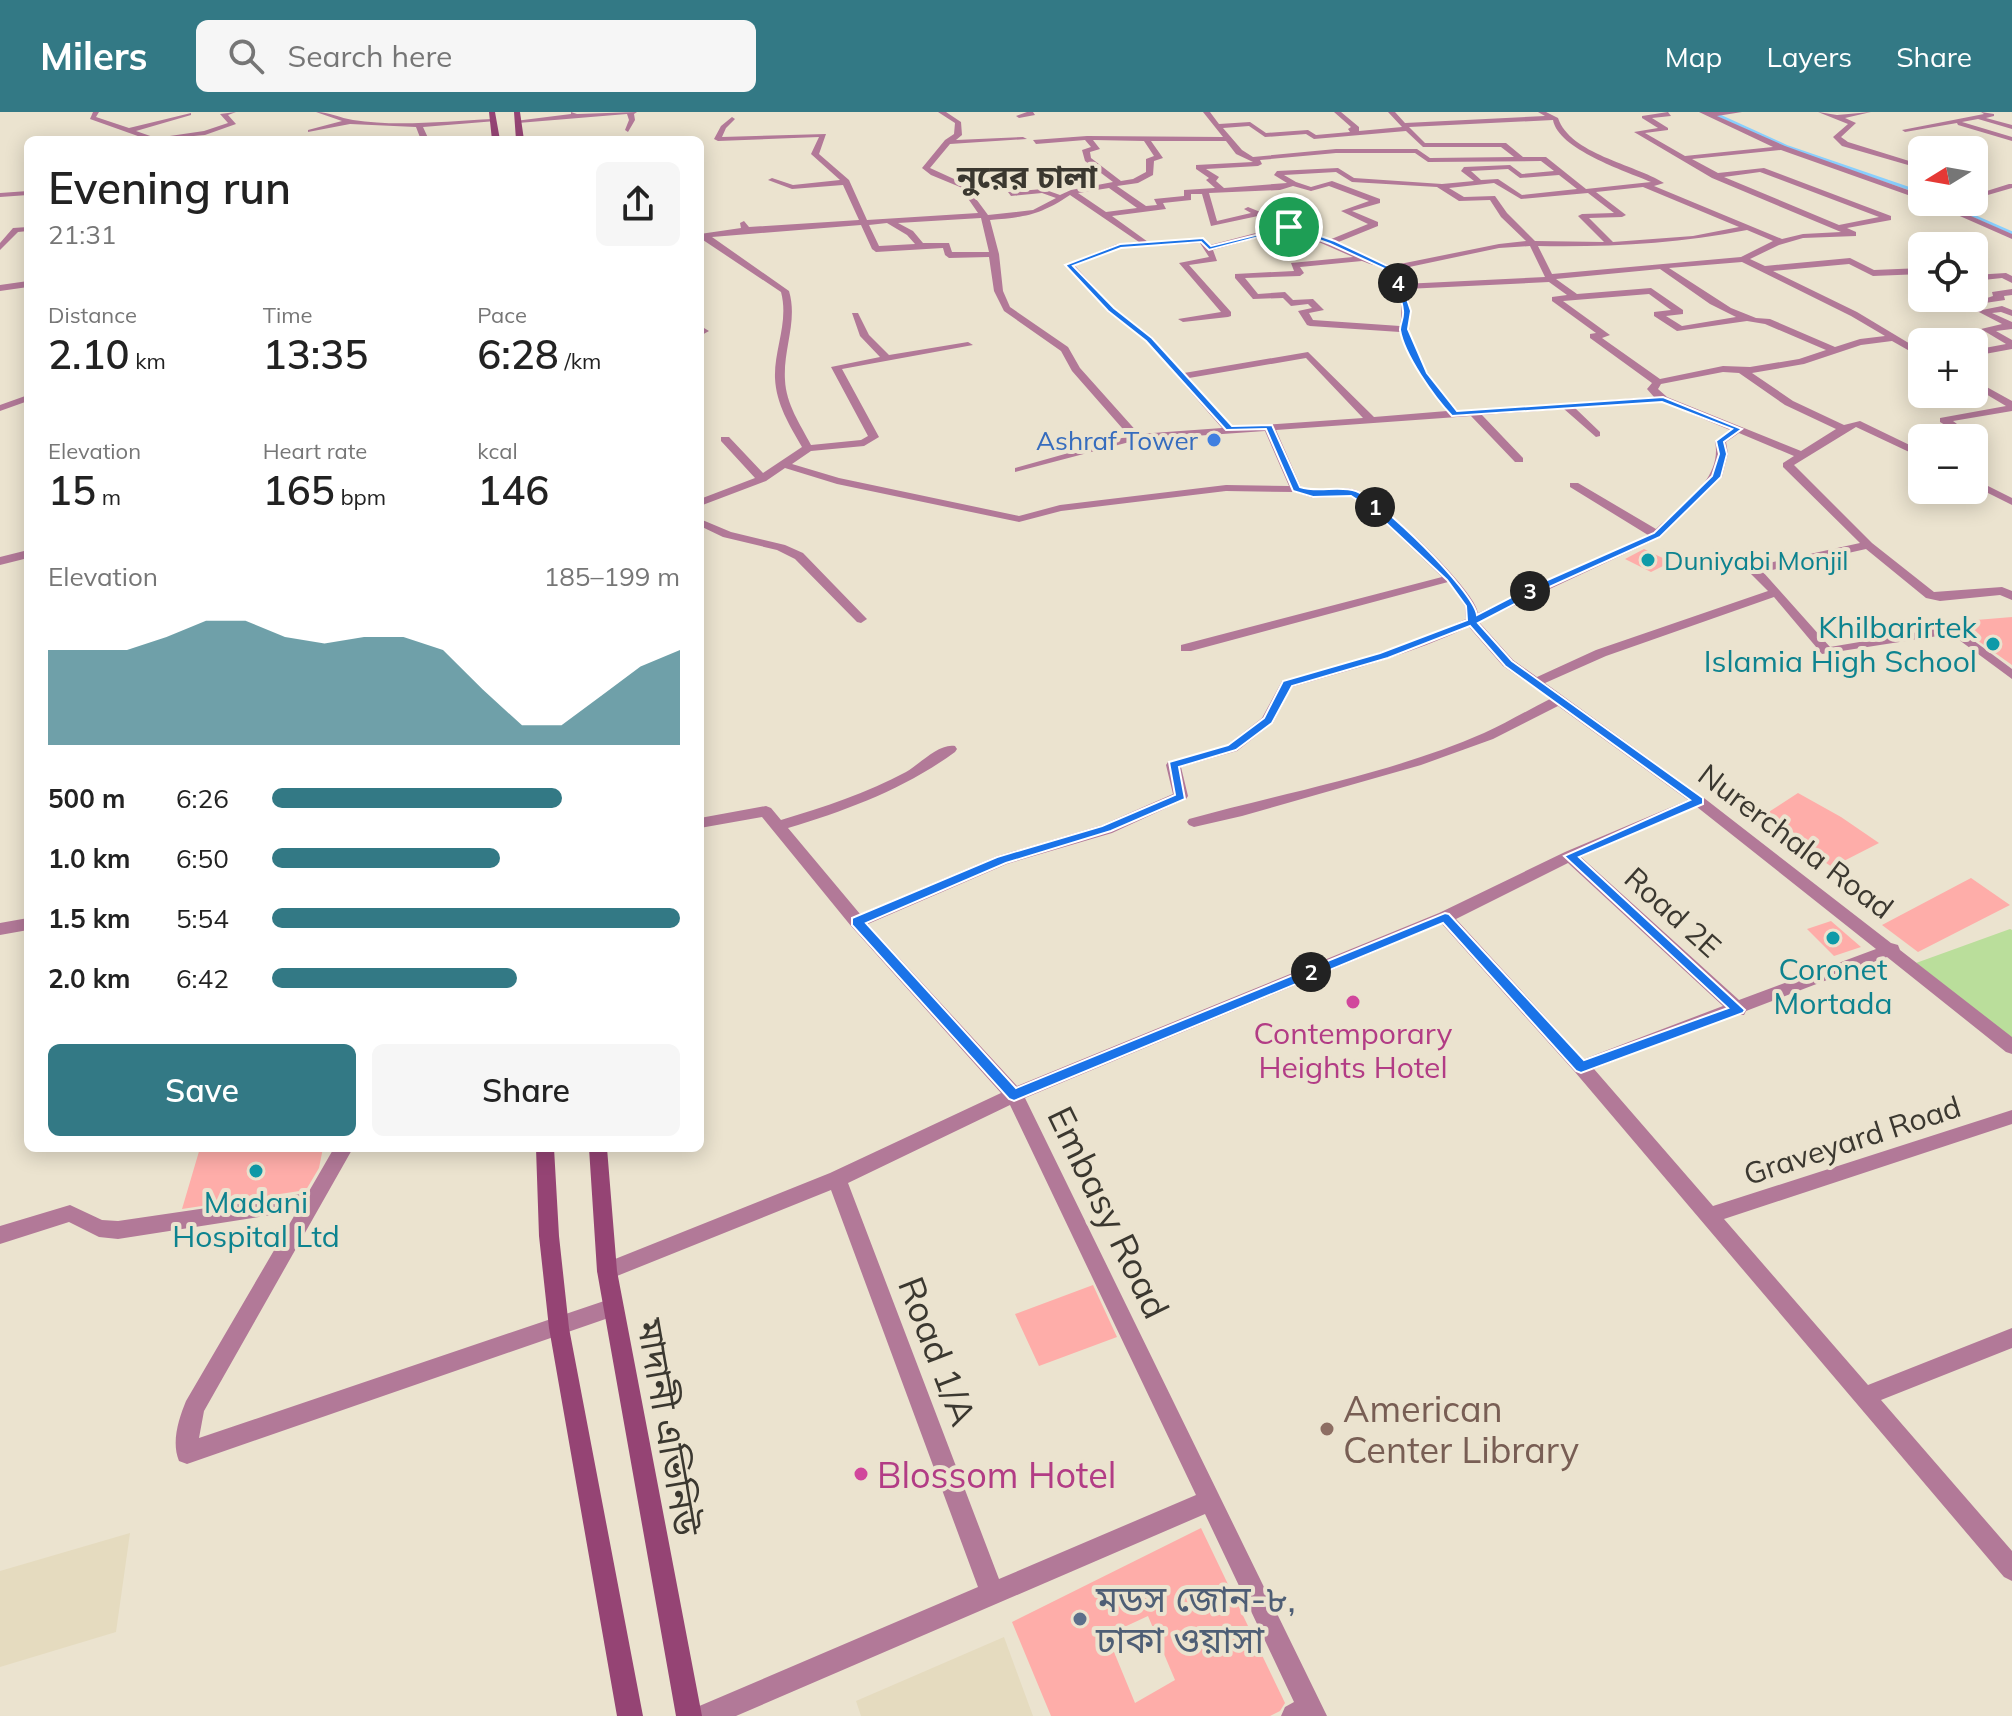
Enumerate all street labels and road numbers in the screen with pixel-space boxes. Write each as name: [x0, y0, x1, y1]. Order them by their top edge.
street label: Nurerchala Road: [1691, 755, 1901, 927]
street label: Road 2E: [1617, 859, 1729, 965]
street label: Graveyard Road: [1739, 1087, 1965, 1193]
street label: Embasy Road: [1038, 1099, 1180, 1325]
street label: Road 1/A: [889, 1270, 987, 1432]
street label: মাদানী এভিনিউ: [628, 1314, 710, 1539]

